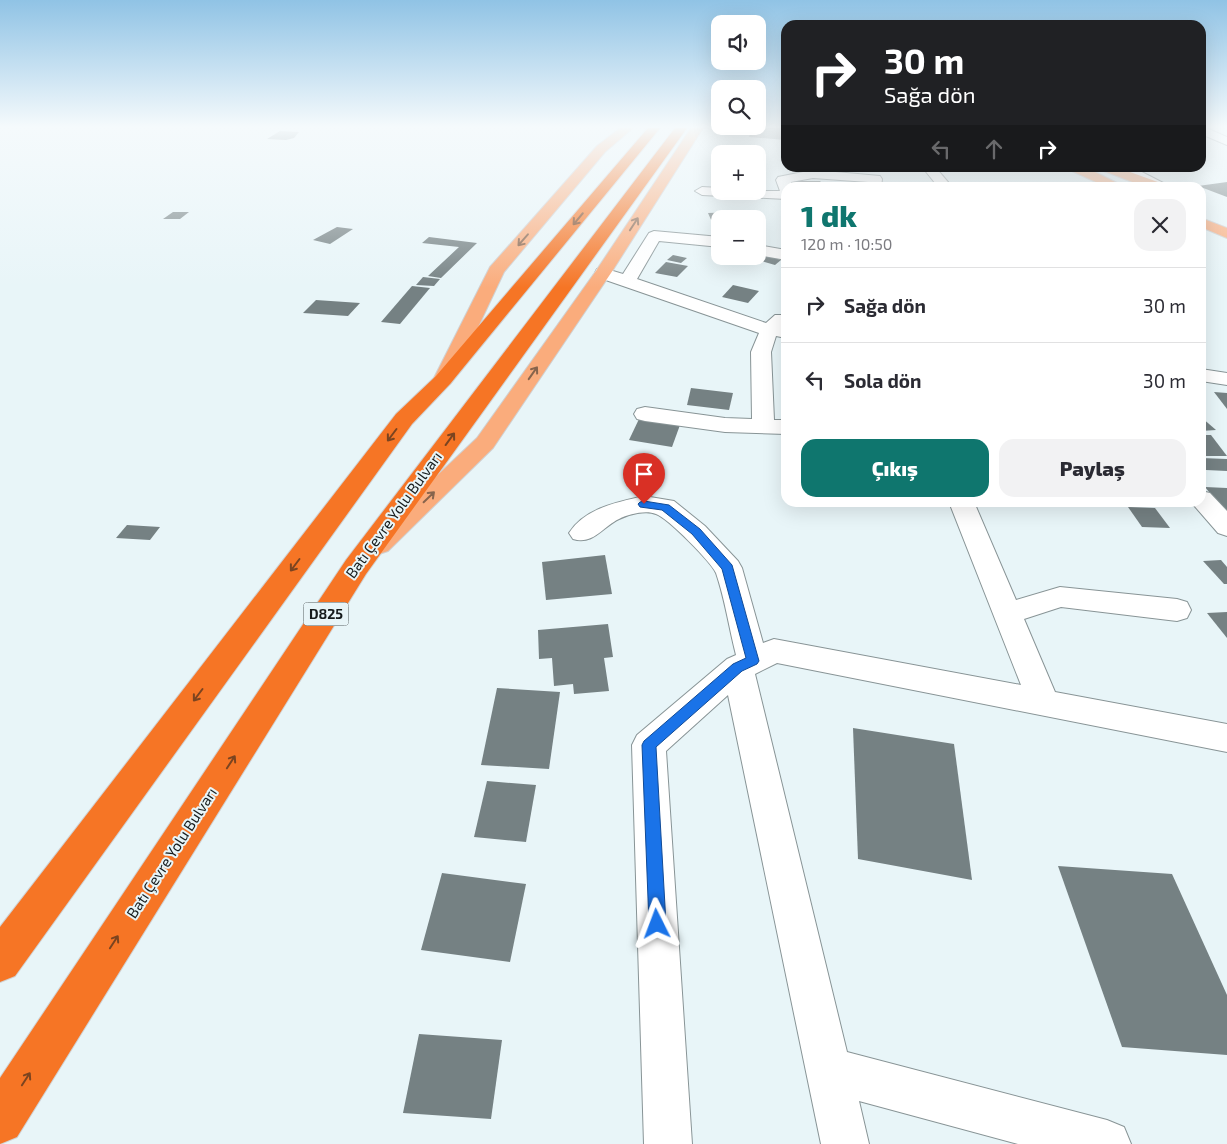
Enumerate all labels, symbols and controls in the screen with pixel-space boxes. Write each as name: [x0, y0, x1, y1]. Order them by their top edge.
map controls: [711, 15, 766, 265]
button: sound: [711, 15, 766, 70]
text: 30 m: [884, 39, 964, 81]
icon: right: [801, 40, 866, 105]
button: search: [711, 80, 766, 135]
text: Sağa dön: [884, 81, 975, 107]
icon: left: [927, 135, 955, 163]
icon: ahead: [980, 135, 1008, 163]
icon: right: [1033, 135, 1061, 163]
button: +: [711, 145, 766, 200]
text: 1 dk: [801, 197, 857, 233]
button: close: [1134, 199, 1186, 251]
button: −: [711, 210, 766, 265]
one-way arrow: [573, 212, 584, 225]
one-way arrow: [629, 217, 639, 231]
one-way arrow: [517, 234, 528, 247]
text: 120 m · 10:50: [801, 234, 893, 253]
icon: right: [801, 291, 829, 319]
text: Sağa dön: [844, 294, 926, 317]
text: 30 m: [1143, 294, 1186, 317]
one-way arrow: [528, 366, 539, 380]
icon: left: [801, 366, 829, 394]
text: Sola dön: [844, 369, 921, 392]
text: 30 m: [1143, 369, 1186, 392]
one-way arrow: [387, 428, 397, 442]
one-way arrow: [445, 432, 455, 446]
button: Çıkış: [801, 439, 989, 497]
button: Paylaş: [999, 439, 1186, 497]
street label: Batı Çevre Yolu Bulvarı: [341, 448, 446, 582]
pin: [623, 453, 665, 504]
icon: arrive: [630, 460, 658, 488]
one-way arrow: [423, 491, 436, 503]
one-way arrow: [290, 558, 300, 572]
road number: D825: [304, 602, 348, 626]
one-way arrow: [193, 688, 203, 702]
one-way arrow: [226, 755, 236, 769]
street label: Batı Çevre Yolu Bulvarı: [122, 784, 221, 922]
position arrow: [630, 897, 682, 949]
one-way arrow: [110, 936, 120, 950]
one-way arrow: [21, 1072, 32, 1086]

